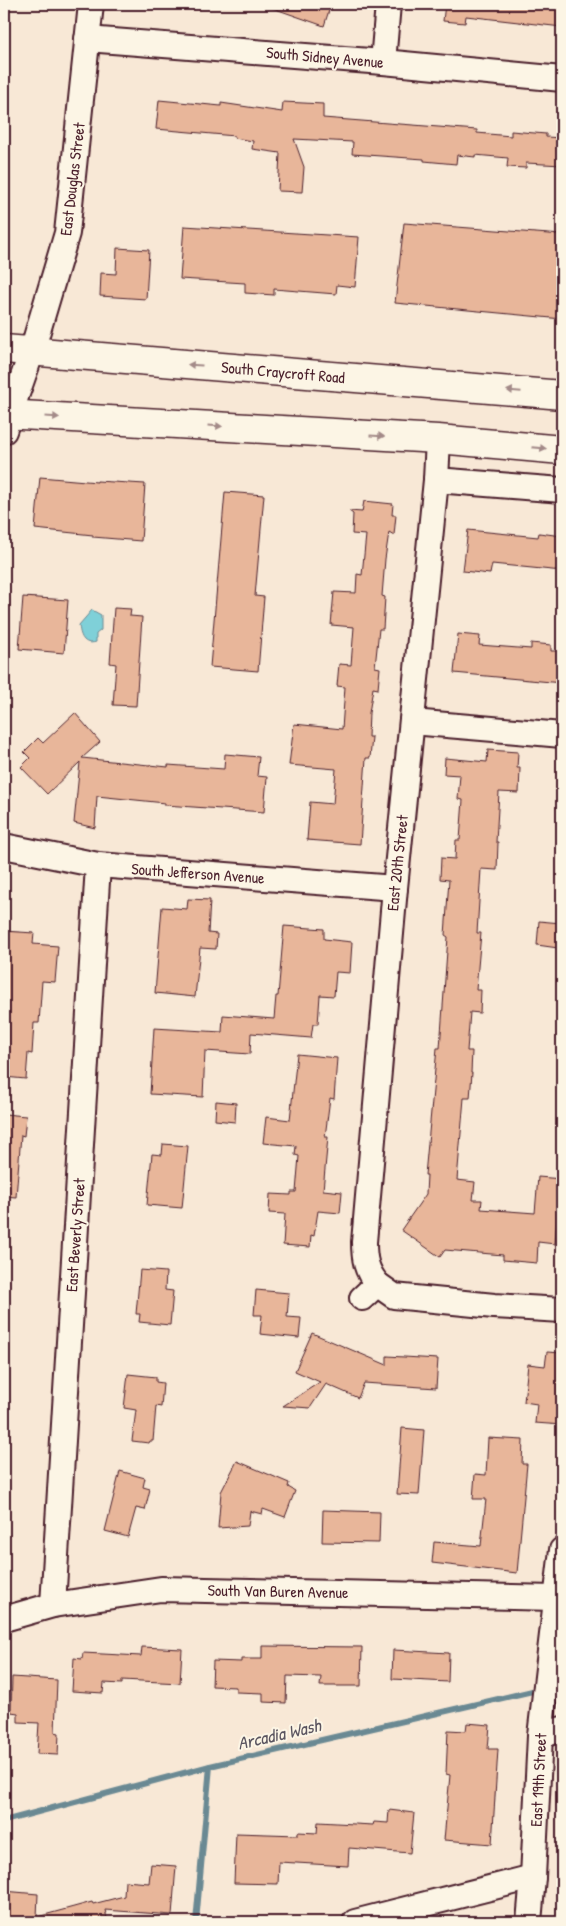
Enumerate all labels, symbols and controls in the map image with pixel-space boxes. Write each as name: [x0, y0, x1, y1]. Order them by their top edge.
street label: South Sidney Avenue: [265, 41, 385, 73]
street label: East Douglas Street: [54, 121, 90, 237]
street label: South Craycroft Road: [220, 356, 346, 388]
one-way arrow: [186, 360, 202, 368]
one-way arrow: [505, 386, 521, 394]
one-way arrow: [45, 413, 61, 421]
one-way arrow: [207, 423, 223, 431]
one-way arrow: [369, 432, 385, 440]
one-way arrow: [531, 444, 547, 452]
street label: East 20th Street: [381, 813, 413, 912]
street label: South Jefferson Avenue: [131, 857, 266, 889]
street label: East Beverly Street: [60, 1177, 90, 1293]
street label: South Van Buren Avenue: [207, 1579, 349, 1603]
water label: Arcadia Wash: [235, 1712, 324, 1756]
street label: East 19th Street: [525, 1732, 551, 1827]

